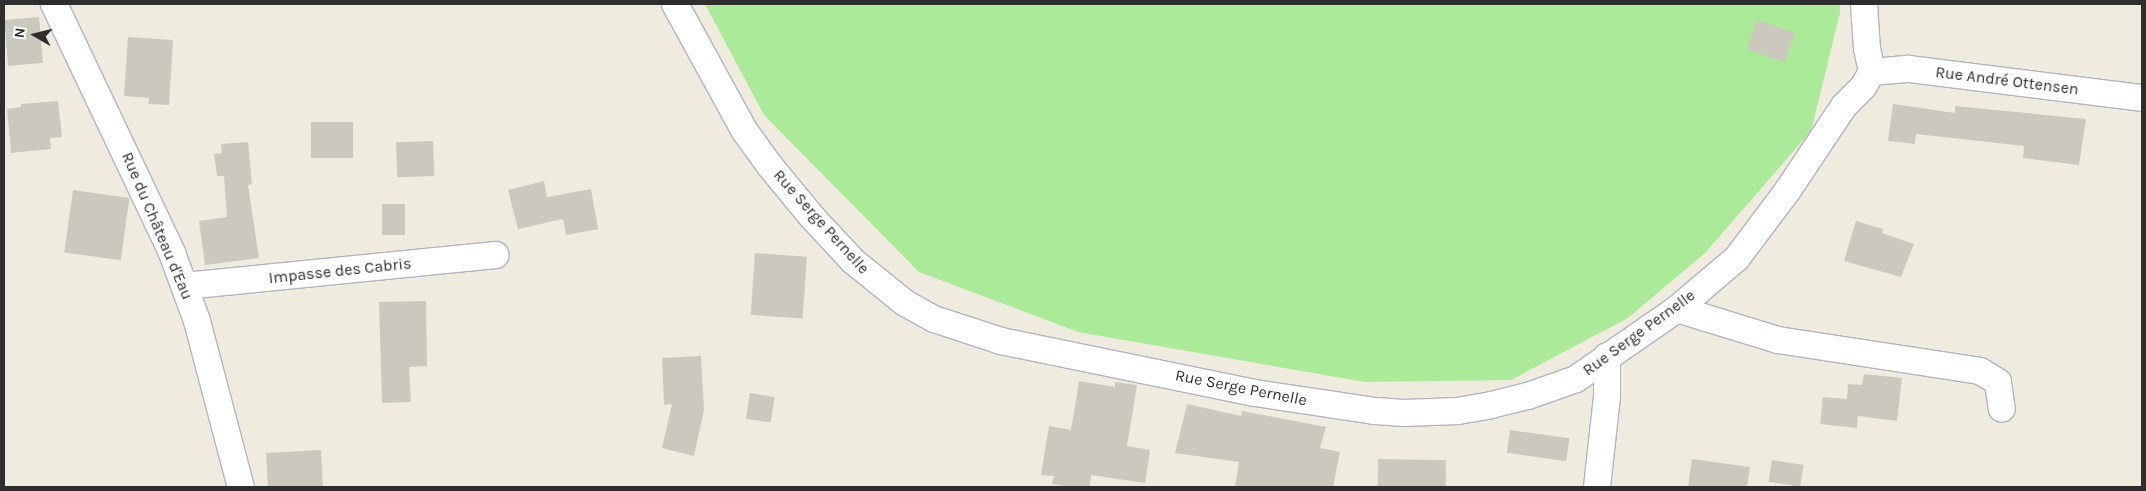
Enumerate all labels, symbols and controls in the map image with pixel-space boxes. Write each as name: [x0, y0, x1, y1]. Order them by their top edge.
north arrow: [10, 10, 60, 60]
text: N: [11, 27, 29, 39]
street label: Rue André Ottensen: [1934, 63, 2080, 99]
street label: Rue du Château d'Eau: [117, 149, 197, 303]
street label: Rue Serge Pernelle: [769, 166, 873, 278]
street label: Impasse des Cabris: [268, 254, 412, 288]
street label: Rue Serge Pernelle: [1579, 286, 1699, 380]
street label: Rue Serge Pernelle: [1173, 366, 1309, 410]

